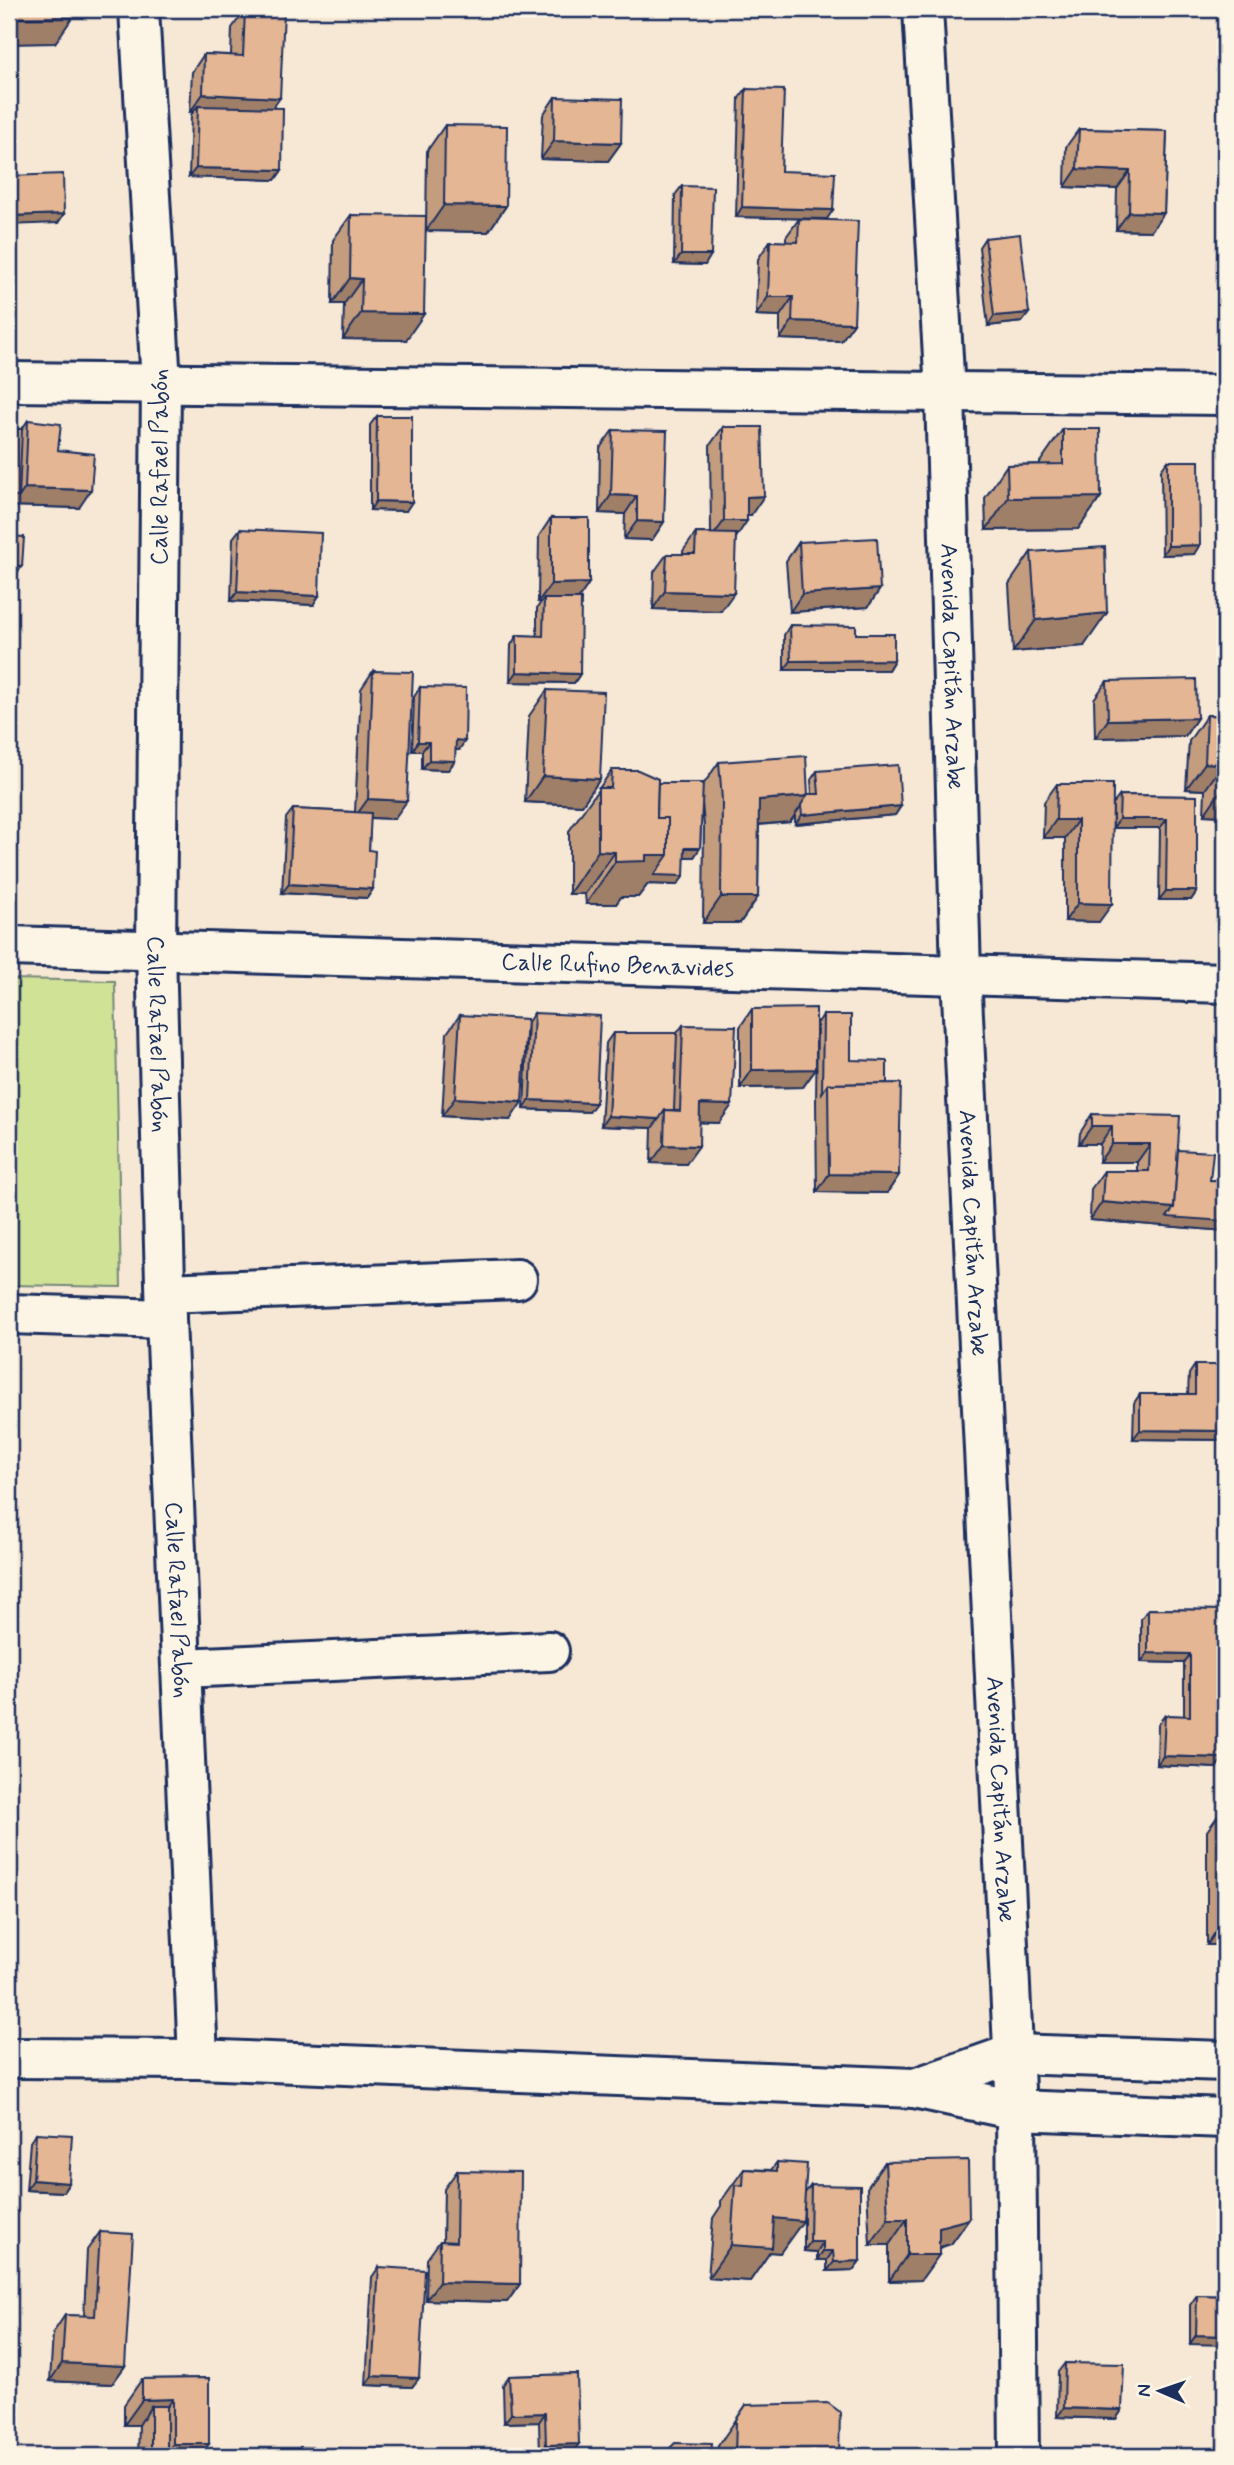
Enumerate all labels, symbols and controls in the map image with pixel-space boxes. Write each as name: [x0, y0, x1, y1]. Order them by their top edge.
street label: Calle Rafael Pabón: [145, 369, 176, 565]
street label: Avenida Capitán Arzabe: [932, 543, 970, 790]
street label: Calle Rafael Pabón: [139, 936, 175, 1133]
street label: Calle Rufino Benavides: [501, 947, 735, 985]
street label: Avenida Capitán Arzabe: [951, 1109, 993, 1357]
street label: Calle Rafael Pabón: [157, 1501, 196, 1699]
street label: Avenida Capitán Arzabe: [978, 1675, 1021, 1923]
north arrow: [1126, 2356, 1196, 2426]
text: N: [1132, 2384, 1157, 2397]

